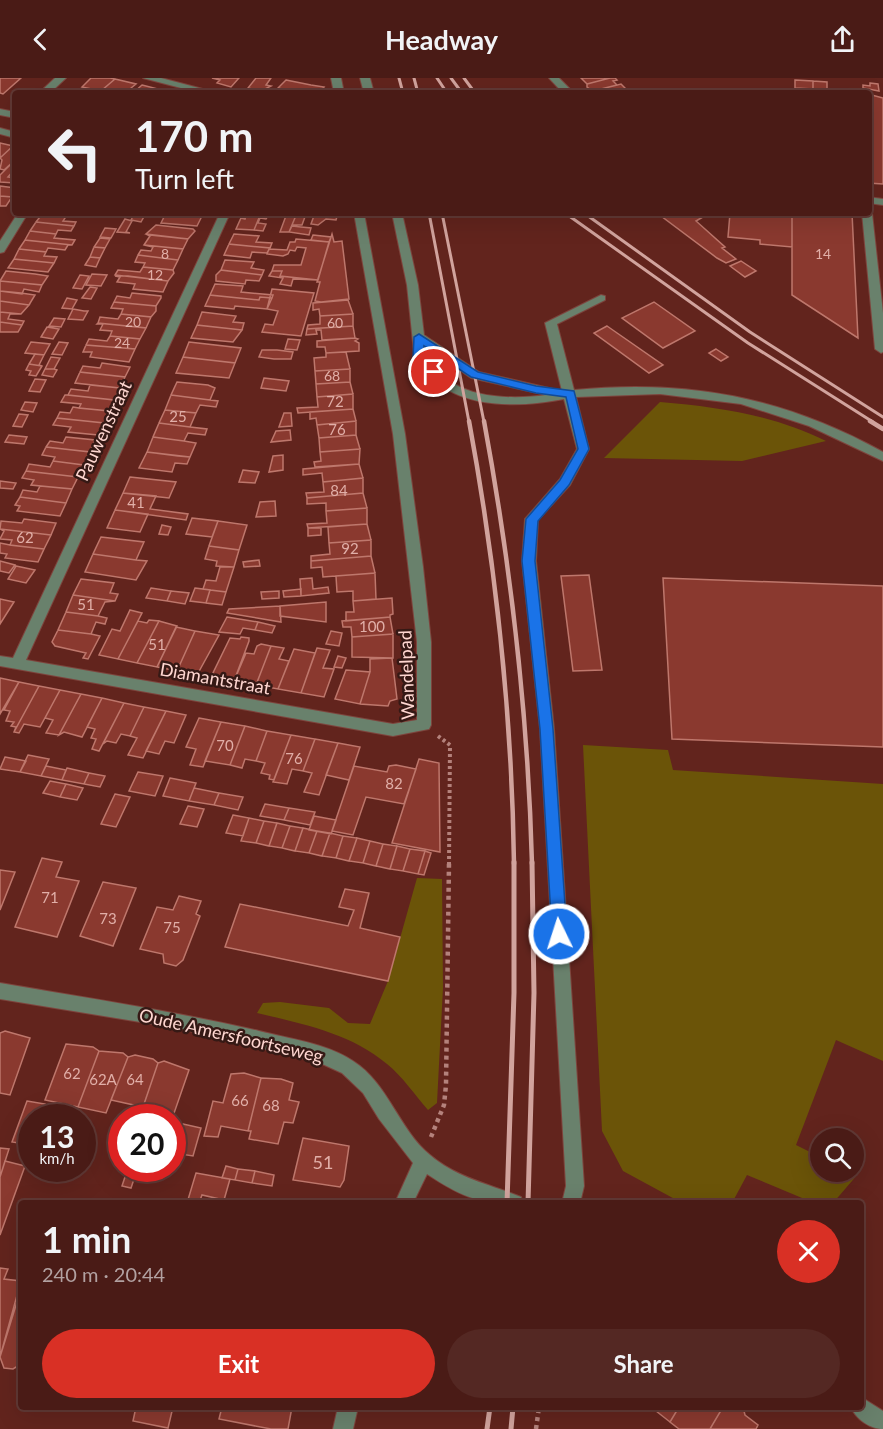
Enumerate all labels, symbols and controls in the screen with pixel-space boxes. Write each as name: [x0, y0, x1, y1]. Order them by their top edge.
icon: back: [24, 23, 57, 56]
text: Headway: [385, 23, 498, 56]
icon: share: [826, 23, 859, 56]
text: 170 m: [135, 111, 253, 161]
icon: left: [36, 114, 114, 192]
text: Turn left: [135, 162, 234, 195]
house number: 8: [161, 245, 169, 262]
house number: 14: [815, 245, 831, 262]
house number: 12: [147, 266, 163, 283]
house number: 20: [125, 313, 141, 330]
house number: 60: [327, 314, 343, 331]
house number: 24: [114, 334, 130, 351]
pin: [408, 346, 459, 397]
icon: arrive: [417, 355, 450, 388]
house number: 68: [324, 367, 340, 384]
street label: Pauwenstraat: [70, 377, 136, 484]
house number: 72: [326, 392, 344, 410]
house number: 25: [169, 407, 187, 425]
house number: 76: [328, 420, 346, 438]
house number: 84: [330, 481, 348, 499]
house number: 41: [127, 493, 145, 511]
house number: 62: [16, 528, 34, 546]
house number: 92: [341, 539, 359, 557]
house number: 51: [77, 595, 95, 613]
house number: 100: [359, 617, 385, 635]
street label: Wandelpad: [393, 630, 419, 720]
house number: 51: [148, 635, 166, 653]
street label: Diamantstraat: [158, 657, 273, 699]
house number: 70: [216, 736, 234, 754]
house number: 76: [285, 749, 303, 767]
house number: 82: [385, 774, 403, 792]
house number: 71: [41, 888, 59, 906]
position arrow: [527, 902, 591, 966]
house number: 73: [99, 909, 117, 927]
house number: 75: [163, 918, 181, 936]
street label: Oude Amersfoortseweg: [137, 1003, 325, 1067]
house number: 62: [63, 1064, 81, 1082]
house number: 62A: [89, 1070, 118, 1088]
house number: 64: [126, 1070, 144, 1088]
house number: 66: [231, 1091, 249, 1109]
house number: 68: [262, 1096, 280, 1114]
speed limit sign: 20: [108, 1104, 186, 1182]
text: 13: [40, 1118, 74, 1154]
map controls: [810, 1128, 864, 1182]
button: search: [810, 1128, 864, 1182]
text: km/h: [39, 1149, 75, 1167]
house number: 51: [313, 1151, 333, 1173]
text: 1 min: [42, 1217, 131, 1261]
button: close: [777, 1220, 840, 1283]
text: 240 m · 20:44: [42, 1262, 165, 1286]
button: Exit: [42, 1329, 435, 1398]
button: Share: [447, 1329, 840, 1398]

